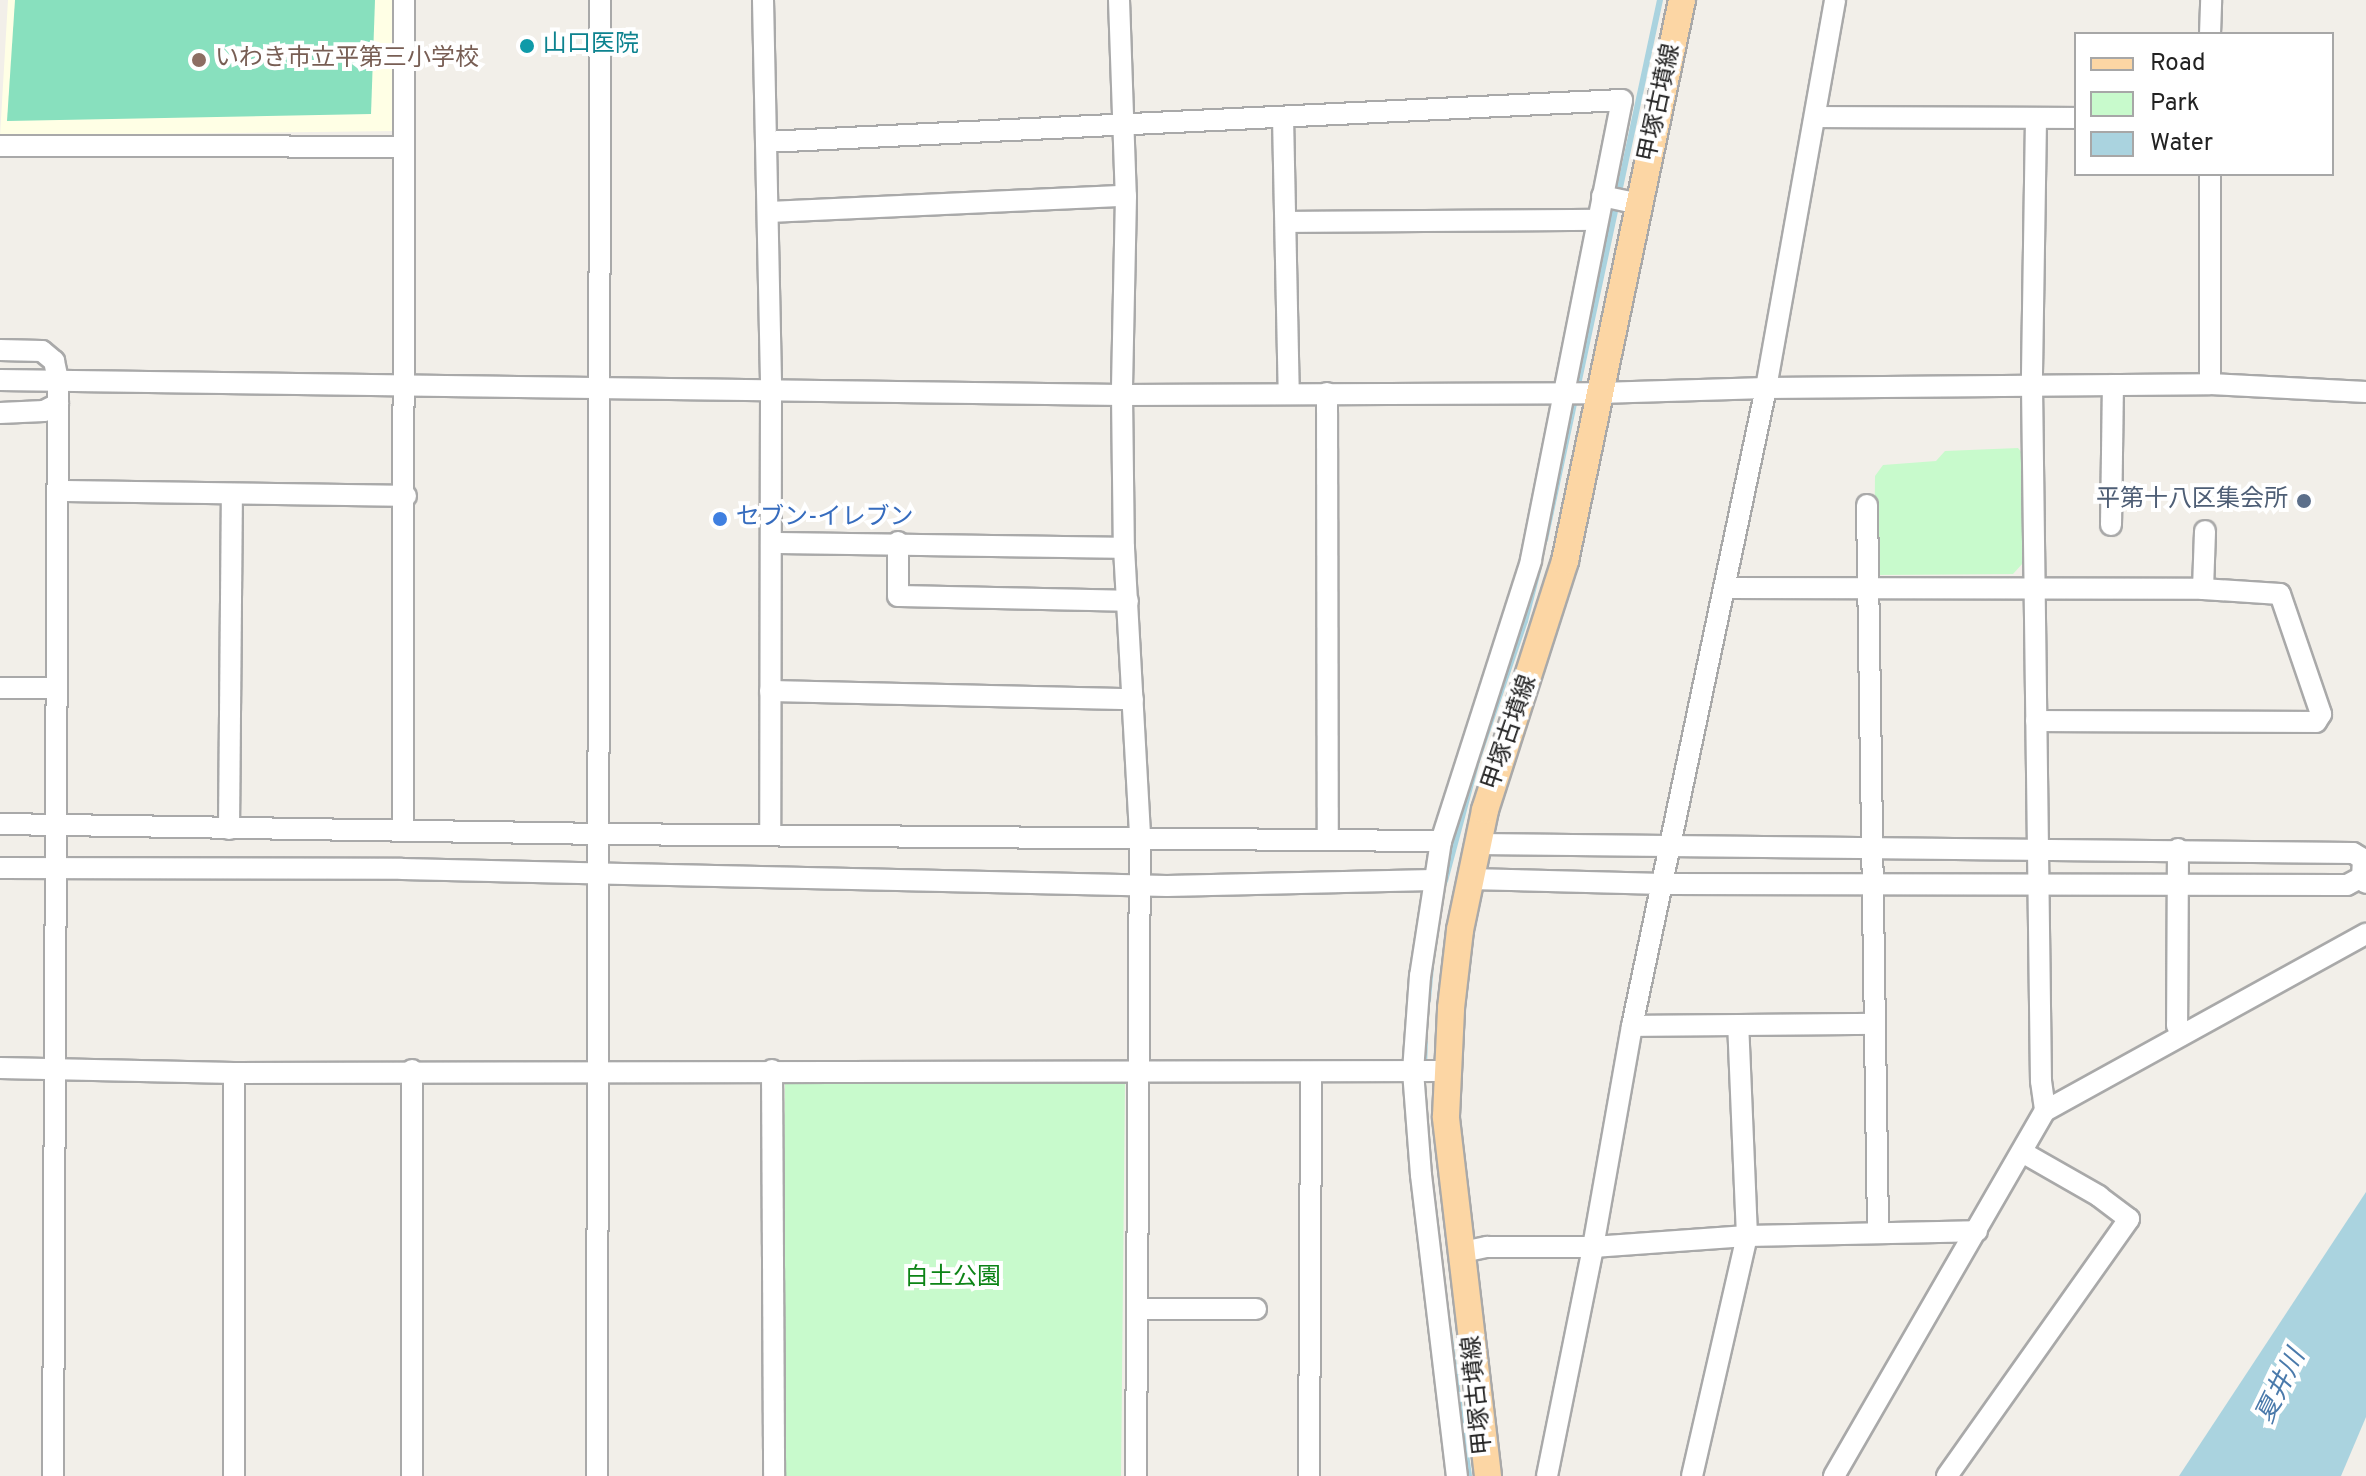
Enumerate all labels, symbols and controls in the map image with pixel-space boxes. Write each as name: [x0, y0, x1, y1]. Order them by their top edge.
place label: 山口医院: [543, 32, 639, 60]
legend: [2074, 32, 2334, 176]
marker: 山口医院: [518, 37, 536, 55]
street label: 甲塚古墳線: [1634, 41, 1688, 165]
place label: いわき市立平第三小学校: [215, 46, 479, 74]
text: Road: [2150, 49, 2206, 79]
marker: いわき市立平第三小学校: [190, 51, 208, 69]
text: Park: [2150, 89, 2200, 119]
text: Water: [2150, 129, 2213, 159]
place label: 平第十八区集会所: [2096, 487, 2288, 515]
marker: 平第十八区集会所: [2295, 492, 2313, 510]
place label: セブン-イレブン: [736, 505, 914, 533]
marker: セブン-イレブン: [711, 510, 729, 528]
street label: 甲塚古墳線: [1478, 672, 1544, 794]
park label: 白土公園: [905, 1265, 1001, 1293]
street label: 甲塚古墳線: [1458, 1334, 1500, 1456]
water label: 夏井川: [2251, 1345, 2313, 1429]

